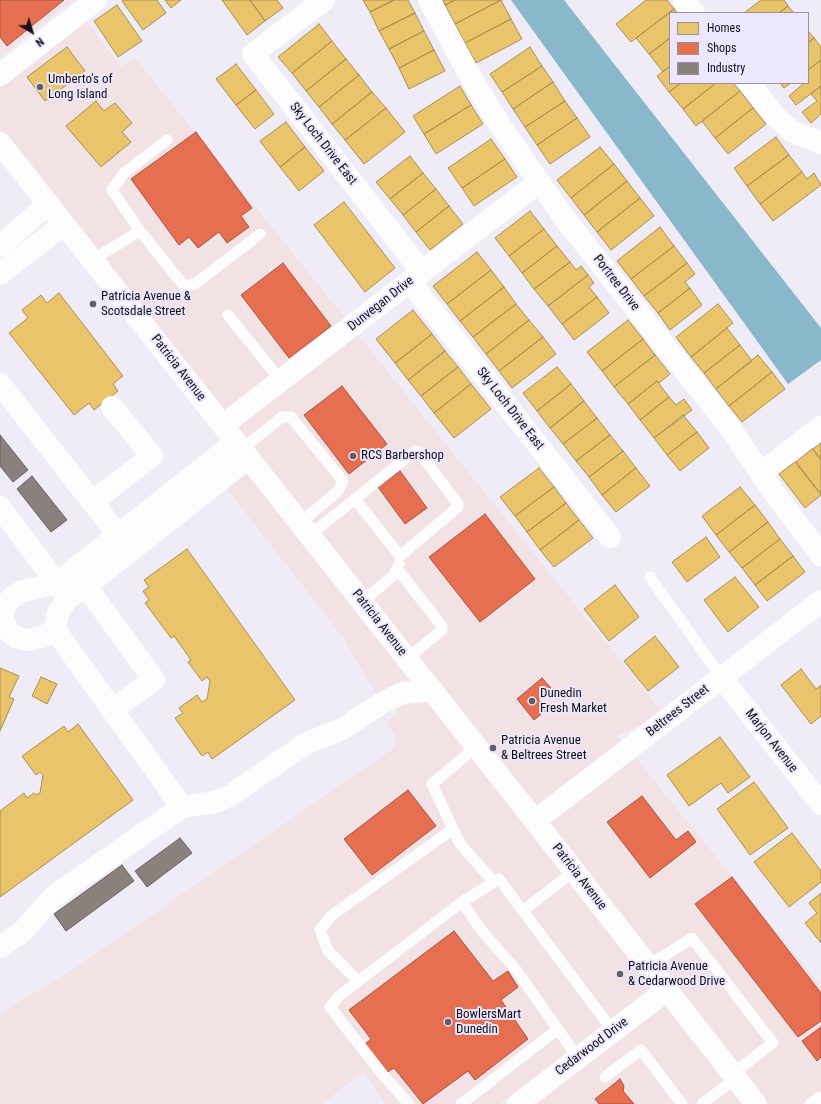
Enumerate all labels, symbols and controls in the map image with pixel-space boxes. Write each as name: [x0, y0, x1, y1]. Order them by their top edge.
north arrow: [12, 12, 52, 52]
legend: [669, 12, 809, 84]
text: Homes: [707, 21, 741, 35]
text: N: [33, 35, 46, 49]
text: Shops: [707, 41, 736, 55]
text: Industry: [707, 61, 745, 75]
place label: Umberto's of Long Island: [48, 72, 113, 103]
marker: Umberto's of Long Island: [35, 82, 45, 92]
street label: Sky Loch Drive East: [286, 100, 360, 188]
street label: Portree Drive: [589, 252, 643, 314]
street label: Dunvegan Drive: [345, 273, 417, 335]
place label: Patricia Avenue & Scotsdale Street: [101, 289, 191, 320]
marker: Patricia Avenue & Scotsdale Street: [88, 299, 98, 309]
street label: Patricia Avenue: [147, 332, 209, 404]
street label: Sky Loch Drive East: [473, 365, 547, 453]
place label: RCS Barbershop: [361, 448, 444, 464]
marker: RCS Barbershop: [348, 451, 358, 461]
street label: Patricia Avenue: [348, 587, 410, 659]
street label: Beltrees Street: [643, 682, 713, 740]
place label: Dunedin Fresh Market: [540, 686, 607, 717]
marker: Dunedin Fresh Market: [527, 696, 537, 706]
street label: Marjon Avenue: [741, 706, 801, 776]
place label: Patricia Avenue & Beltrees Street: [501, 733, 586, 764]
marker: Patricia Avenue & Beltrees Street: [488, 743, 498, 753]
street label: Patricia Avenue: [548, 841, 610, 913]
place label: Patricia Avenue & Cedarwood Drive: [628, 959, 725, 990]
marker: Patricia Avenue & Cedarwood Drive: [615, 969, 625, 979]
place label: BowlersMart Dunedin: [456, 1007, 521, 1038]
street label: Cedarwood Drive: [553, 1015, 631, 1079]
marker: BowlersMart Dunedin: [443, 1017, 453, 1027]

